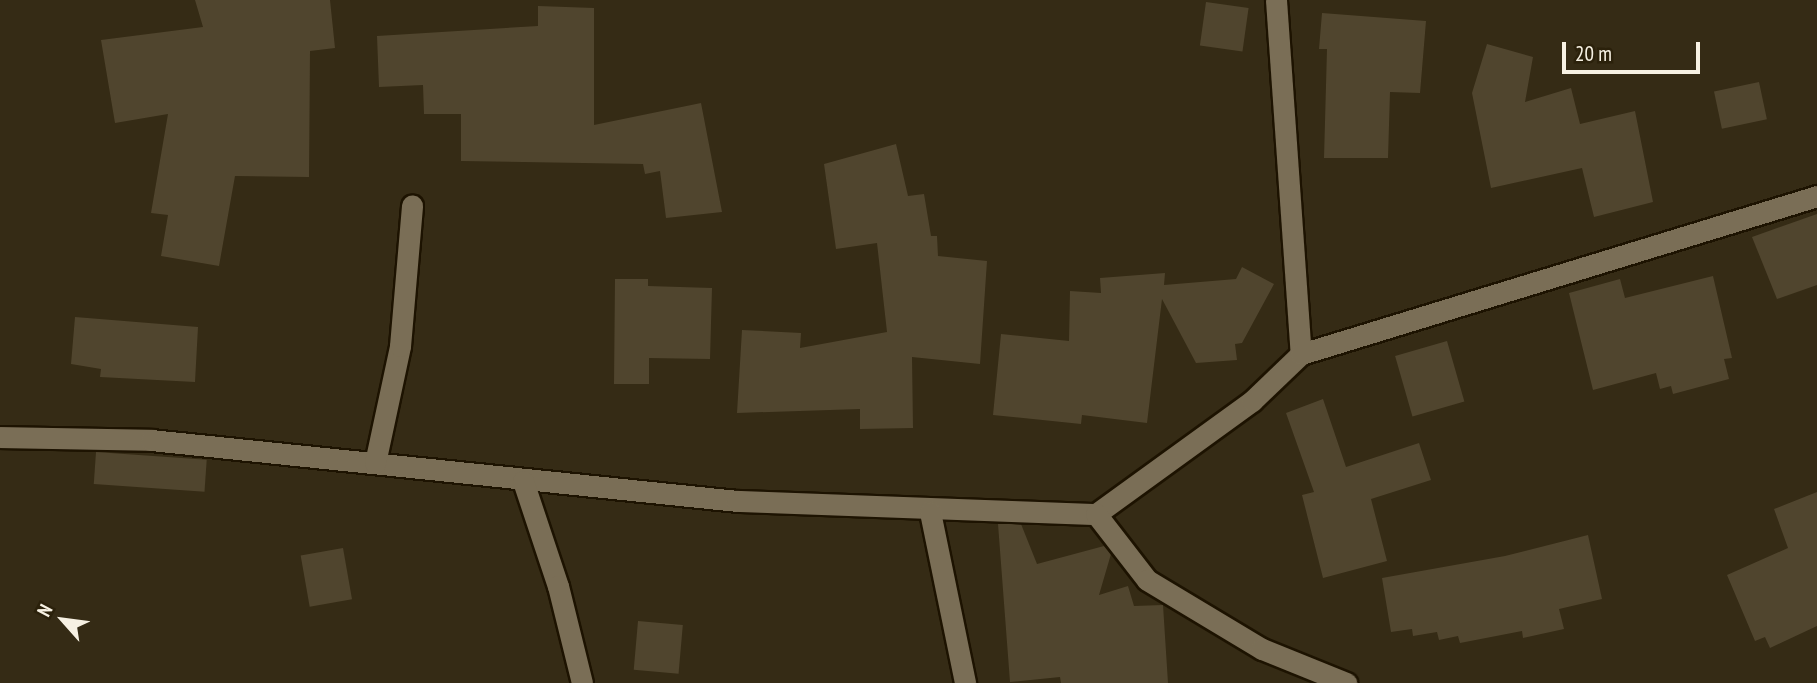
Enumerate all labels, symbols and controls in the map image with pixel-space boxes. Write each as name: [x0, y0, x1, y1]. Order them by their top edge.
scale bar: [1565, 28, 1703, 72]
text: 20 m: [1575, 40, 1612, 67]
north arrow: [28, 585, 98, 655]
text: N: [31, 600, 57, 620]

